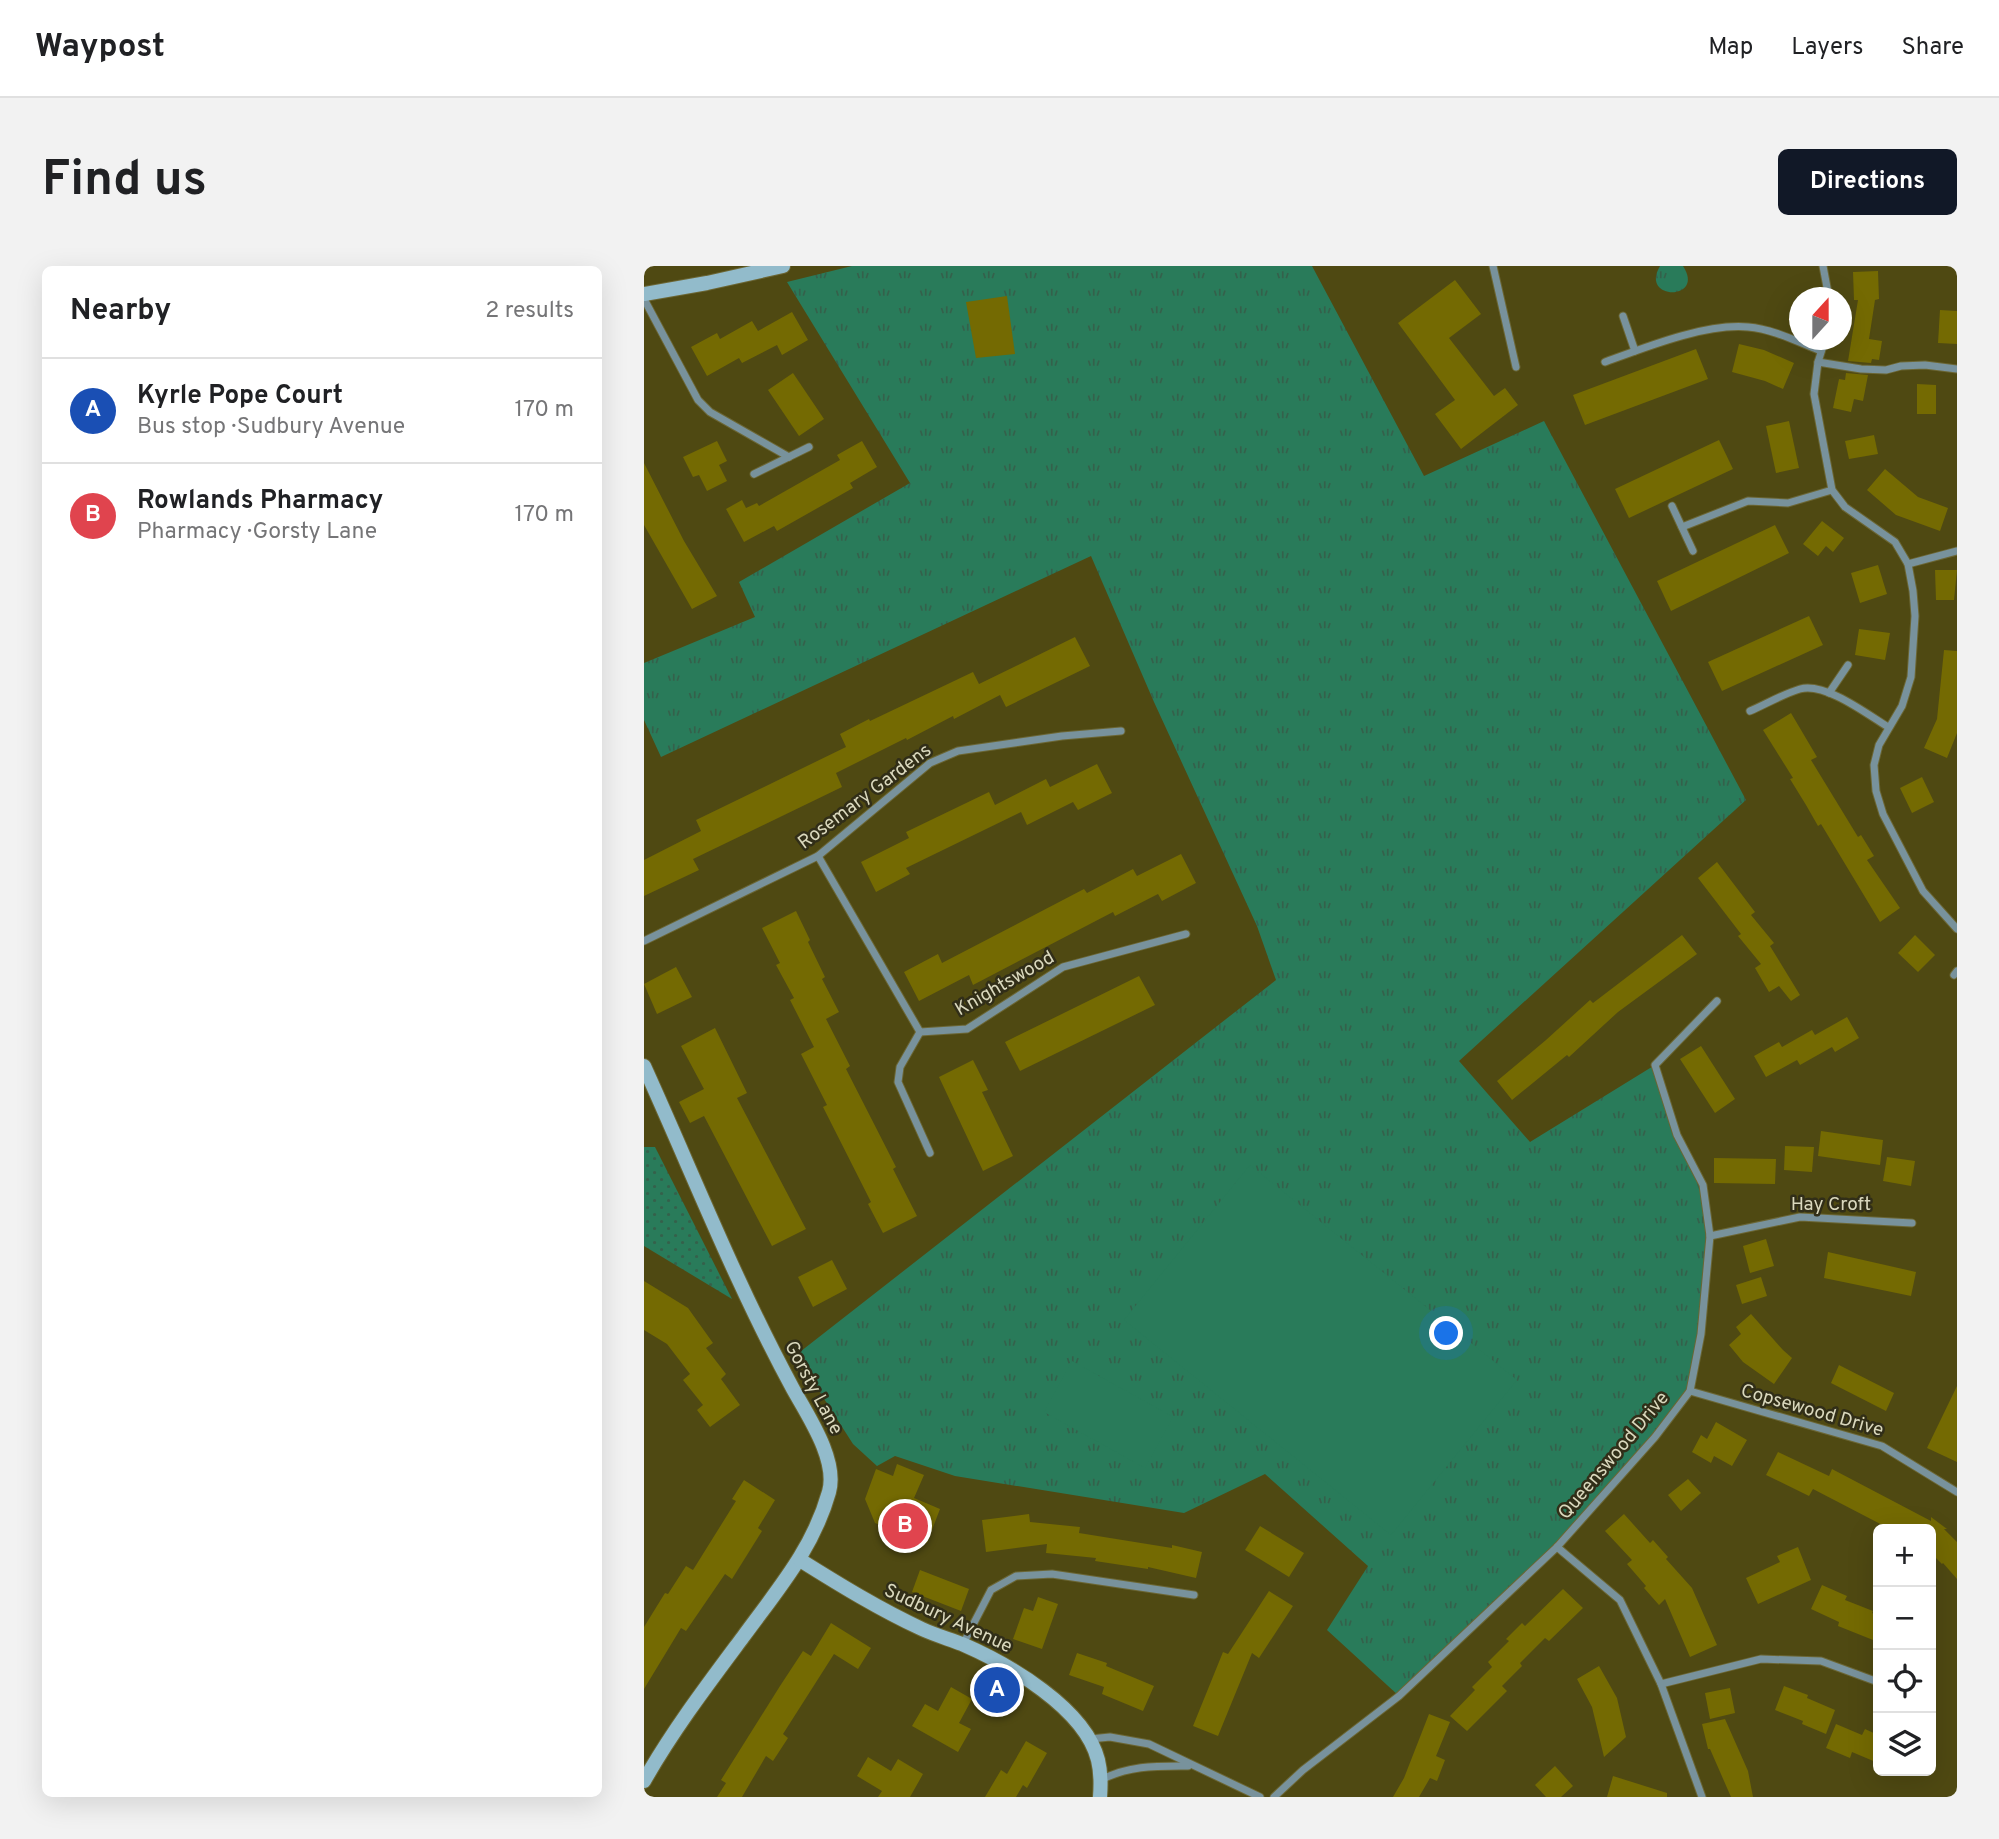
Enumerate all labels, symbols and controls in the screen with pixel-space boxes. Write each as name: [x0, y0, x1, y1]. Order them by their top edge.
text: Waypost: [35, 27, 165, 69]
text: Map: [1708, 33, 1753, 63]
text: Layers: [1791, 33, 1863, 63]
text: Share: [1901, 33, 1964, 63]
button: Directions: [1778, 149, 1957, 215]
text: Find us: [42, 151, 207, 213]
north arrow: [1789, 287, 1852, 350]
text: Nearby: [70, 293, 171, 330]
text: 2 results: [485, 297, 574, 326]
text: Kyrle Pope Court: [137, 380, 343, 413]
text: A: [85, 396, 101, 425]
text: 170 m: [515, 396, 574, 425]
text: Bus stop · Sudbury Avenue: [137, 413, 405, 442]
text: Rowlands Pharmacy: [137, 485, 383, 518]
text: B: [85, 501, 101, 530]
text: 170 m: [515, 501, 574, 530]
text: Pharmacy · Gorsty Lane: [137, 518, 377, 547]
street label: Rosemary Gardens: [793, 739, 937, 855]
street label: Knightswood: [951, 946, 1059, 1022]
street label: Hay Croft: [1791, 1193, 1871, 1217]
your location: [1429, 1316, 1463, 1350]
street label: Gorsty Lane: [778, 1337, 848, 1439]
street label: Copsewood Drive: [1738, 1379, 1886, 1443]
street label: Queenswood Drive: [1553, 1387, 1675, 1525]
pin: B: [882, 1500, 928, 1552]
map controls: [1873, 1524, 1936, 1776]
button: +: [1873, 1524, 1936, 1587]
street label: Sudbury Avenue: [880, 1579, 1016, 1659]
button: −: [1873, 1587, 1936, 1650]
button: locate: [1873, 1650, 1936, 1713]
pin: A: [974, 1664, 1020, 1716]
button: layers: [1873, 1713, 1936, 1776]

